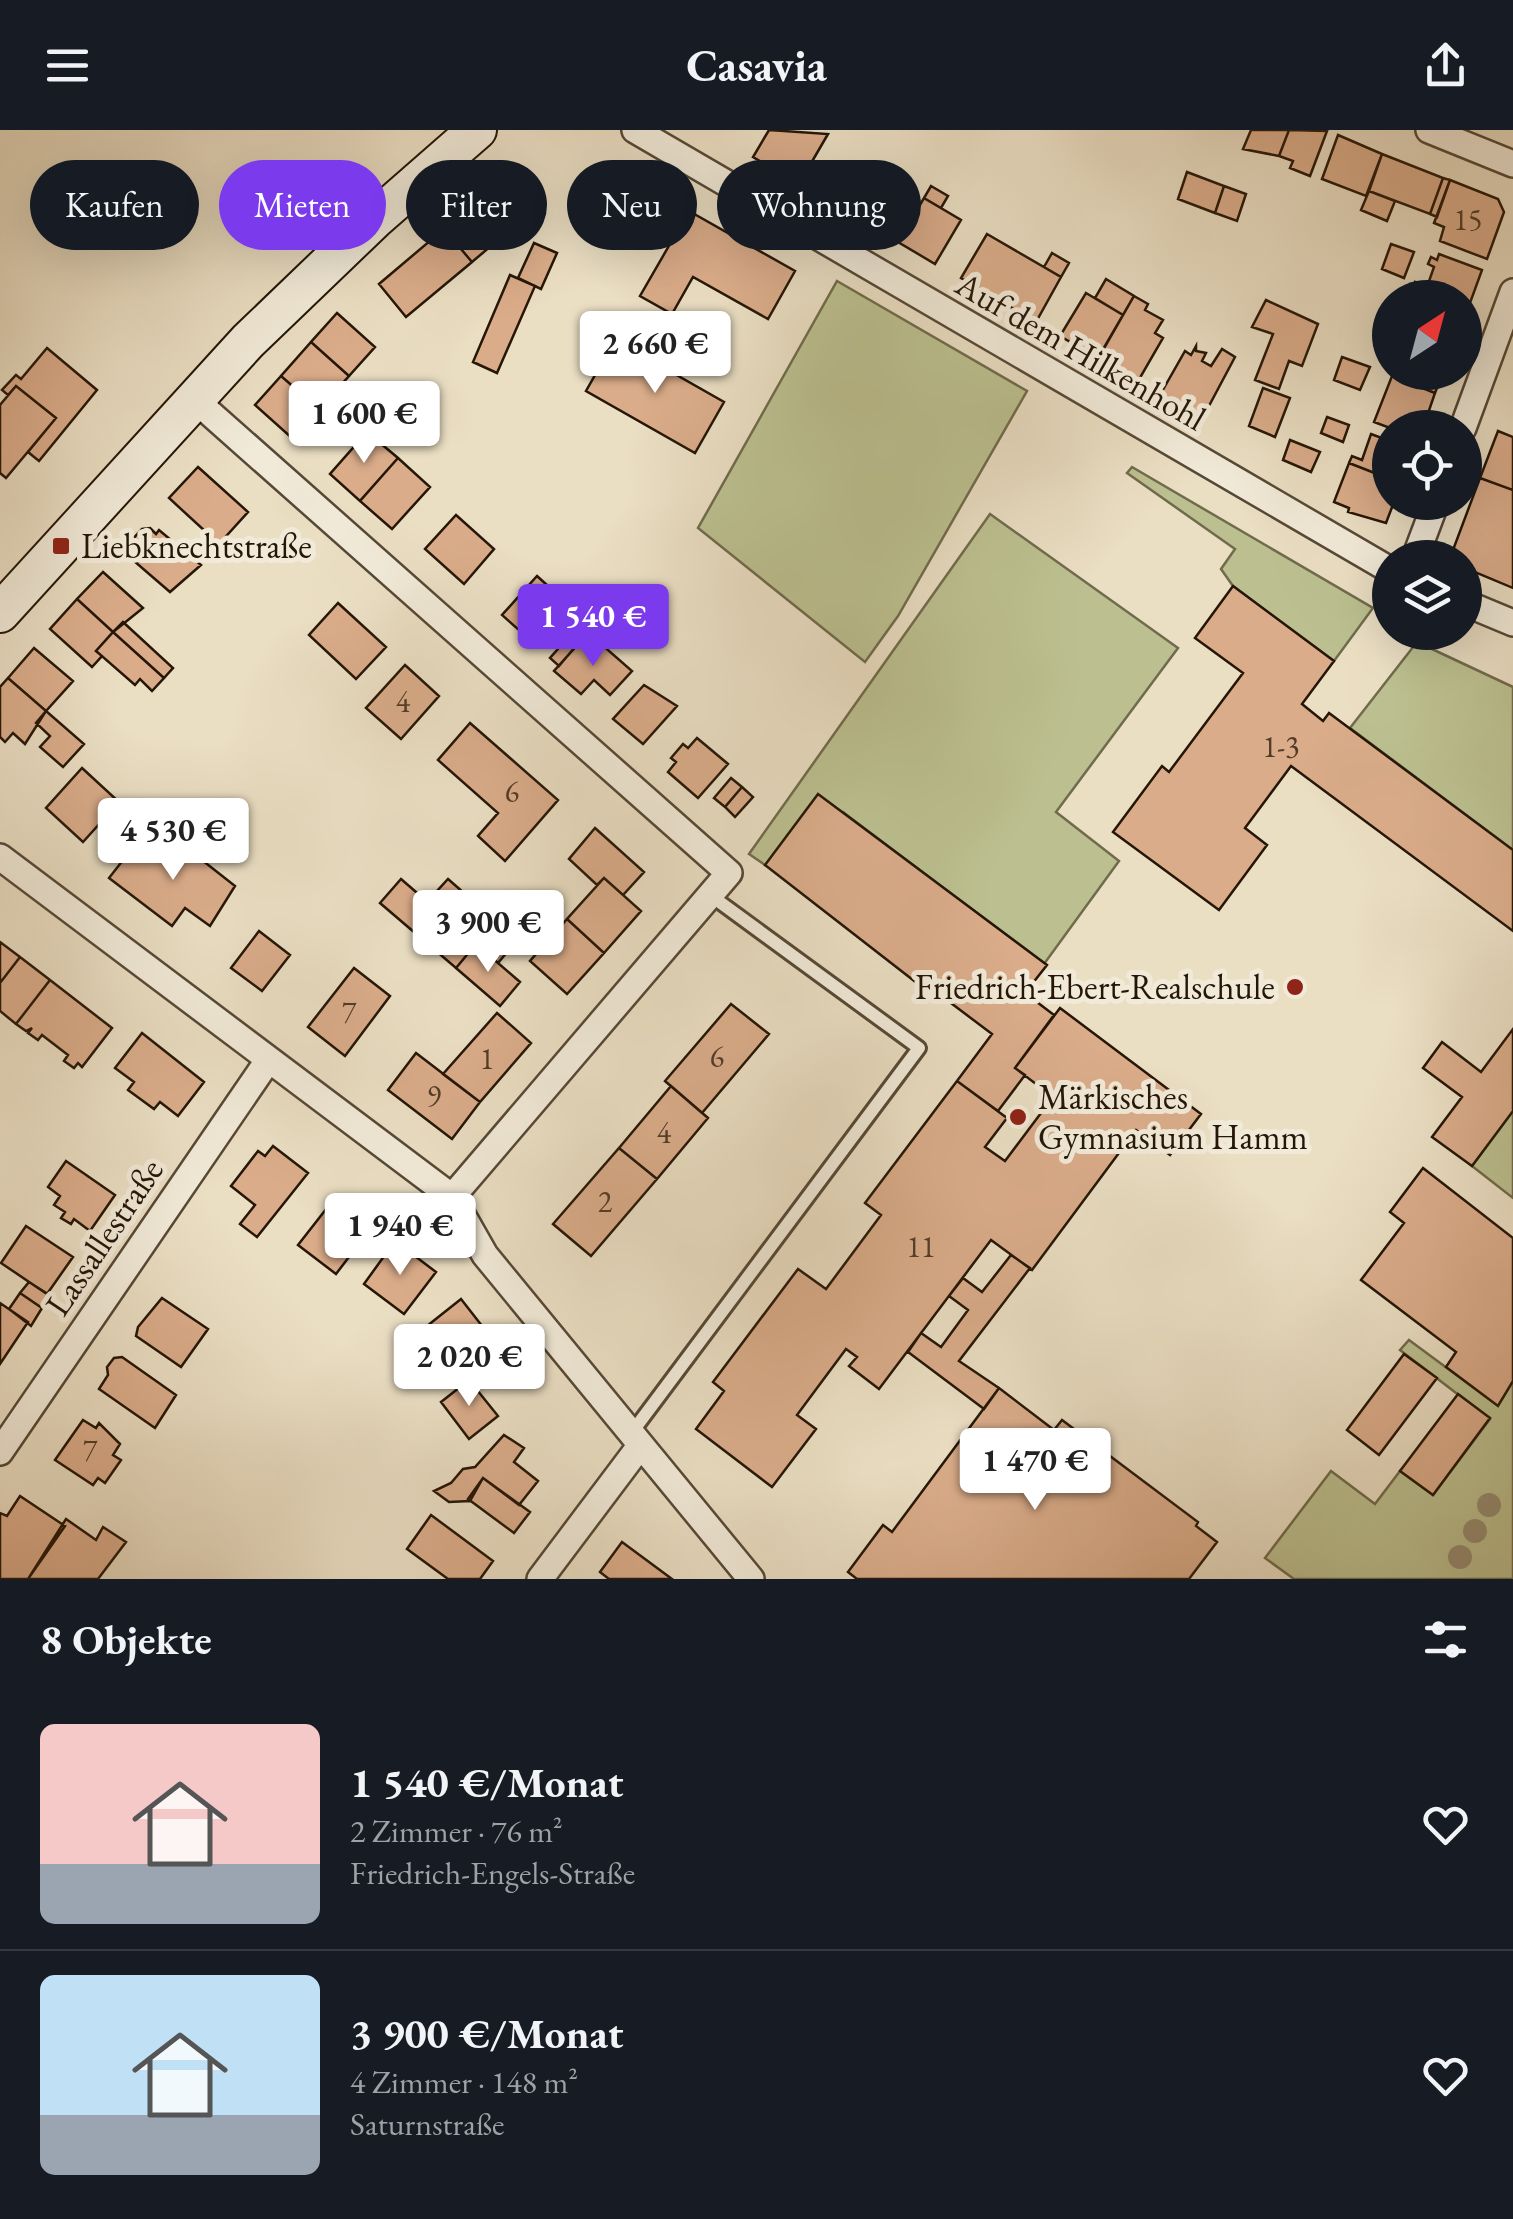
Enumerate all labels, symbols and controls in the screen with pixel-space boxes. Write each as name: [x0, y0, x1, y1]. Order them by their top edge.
text: Casavia: [686, 36, 827, 94]
icon: menu: [40, 38, 95, 93]
icon: share: [1418, 38, 1473, 93]
chip: Kaufen: [30, 160, 199, 250]
chip: Mieten: [219, 160, 386, 250]
chip: Filter: [406, 160, 547, 250]
chip: Neu: [567, 160, 697, 250]
chip: Wohnung: [717, 160, 921, 250]
house number: 15: [1454, 200, 1482, 239]
street label: Auf dem Hilkenhohl: [947, 260, 1214, 440]
north arrow: [1372, 280, 1482, 390]
map controls: [1372, 280, 1482, 650]
pin: 2 660 €: [563, 311, 747, 396]
text: 2 660 €: [602, 322, 708, 364]
pin: 1 600 €: [272, 381, 456, 466]
text: 1 600 €: [311, 392, 417, 434]
button: locate: [1372, 410, 1482, 520]
place label: Liebknechtstraße: [81, 523, 312, 568]
marker: Liebknechtstraße: [50, 535, 72, 557]
button: layers: [1372, 540, 1482, 650]
pin: 1 540 €: [501, 584, 685, 669]
text: 1 540 €: [540, 595, 646, 637]
house number: 4: [396, 682, 411, 721]
house number: 1-3: [1262, 727, 1300, 766]
house number: 6: [505, 772, 519, 811]
pin: 4 530 €: [81, 798, 265, 883]
text: 4 530 €: [120, 809, 226, 851]
pin: 3 900 €: [396, 890, 580, 975]
text: 3 900 €: [435, 901, 541, 943]
place label: Friedrich-Ebert-Realschule: [915, 964, 1275, 1009]
marker: Friedrich-Ebert-Realschule: [1284, 976, 1306, 998]
house number: 7: [342, 992, 357, 1031]
house number: 6: [710, 1037, 724, 1076]
house number: 1: [480, 1039, 494, 1078]
place label: Märkisches Gymnasium Hamm: [1038, 1074, 1308, 1159]
house number: 9: [427, 1076, 441, 1115]
marker: Märkisches Gymnasium Hamm: [1007, 1106, 1029, 1128]
house number: 4: [657, 1113, 672, 1152]
street label: Lassallestraße: [34, 1149, 173, 1324]
house number: 2: [598, 1182, 613, 1221]
pin: 1 940 €: [308, 1193, 492, 1278]
text: 1 940 €: [347, 1204, 453, 1246]
house number: 11: [907, 1227, 935, 1266]
pin: 2 020 €: [377, 1324, 561, 1409]
text: 2 020 €: [416, 1335, 522, 1377]
pin: 1 470 €: [943, 1428, 1127, 1513]
house number: 7: [83, 1430, 98, 1469]
text: 1 470 €: [982, 1439, 1088, 1481]
text: 8 Objekte: [40, 1612, 212, 1667]
icon: filters: [1418, 1612, 1473, 1667]
text: 1 540 €/Monat: [350, 1755, 624, 1810]
icon: home: [120, 1764, 240, 1884]
icon: heart: [1418, 1797, 1473, 1852]
text: 2 Zimmer · 76 m²: [350, 1810, 563, 1852]
text: Friedrich-Engels-Straße: [350, 1852, 635, 1894]
text: 3 900 €/Monat: [350, 2006, 624, 2061]
icon: home: [120, 2015, 240, 2135]
icon: heart: [1418, 2048, 1473, 2103]
text: 4 Zimmer · 148 m²: [350, 2061, 578, 2103]
text: Saturnstraße: [350, 2103, 505, 2145]

